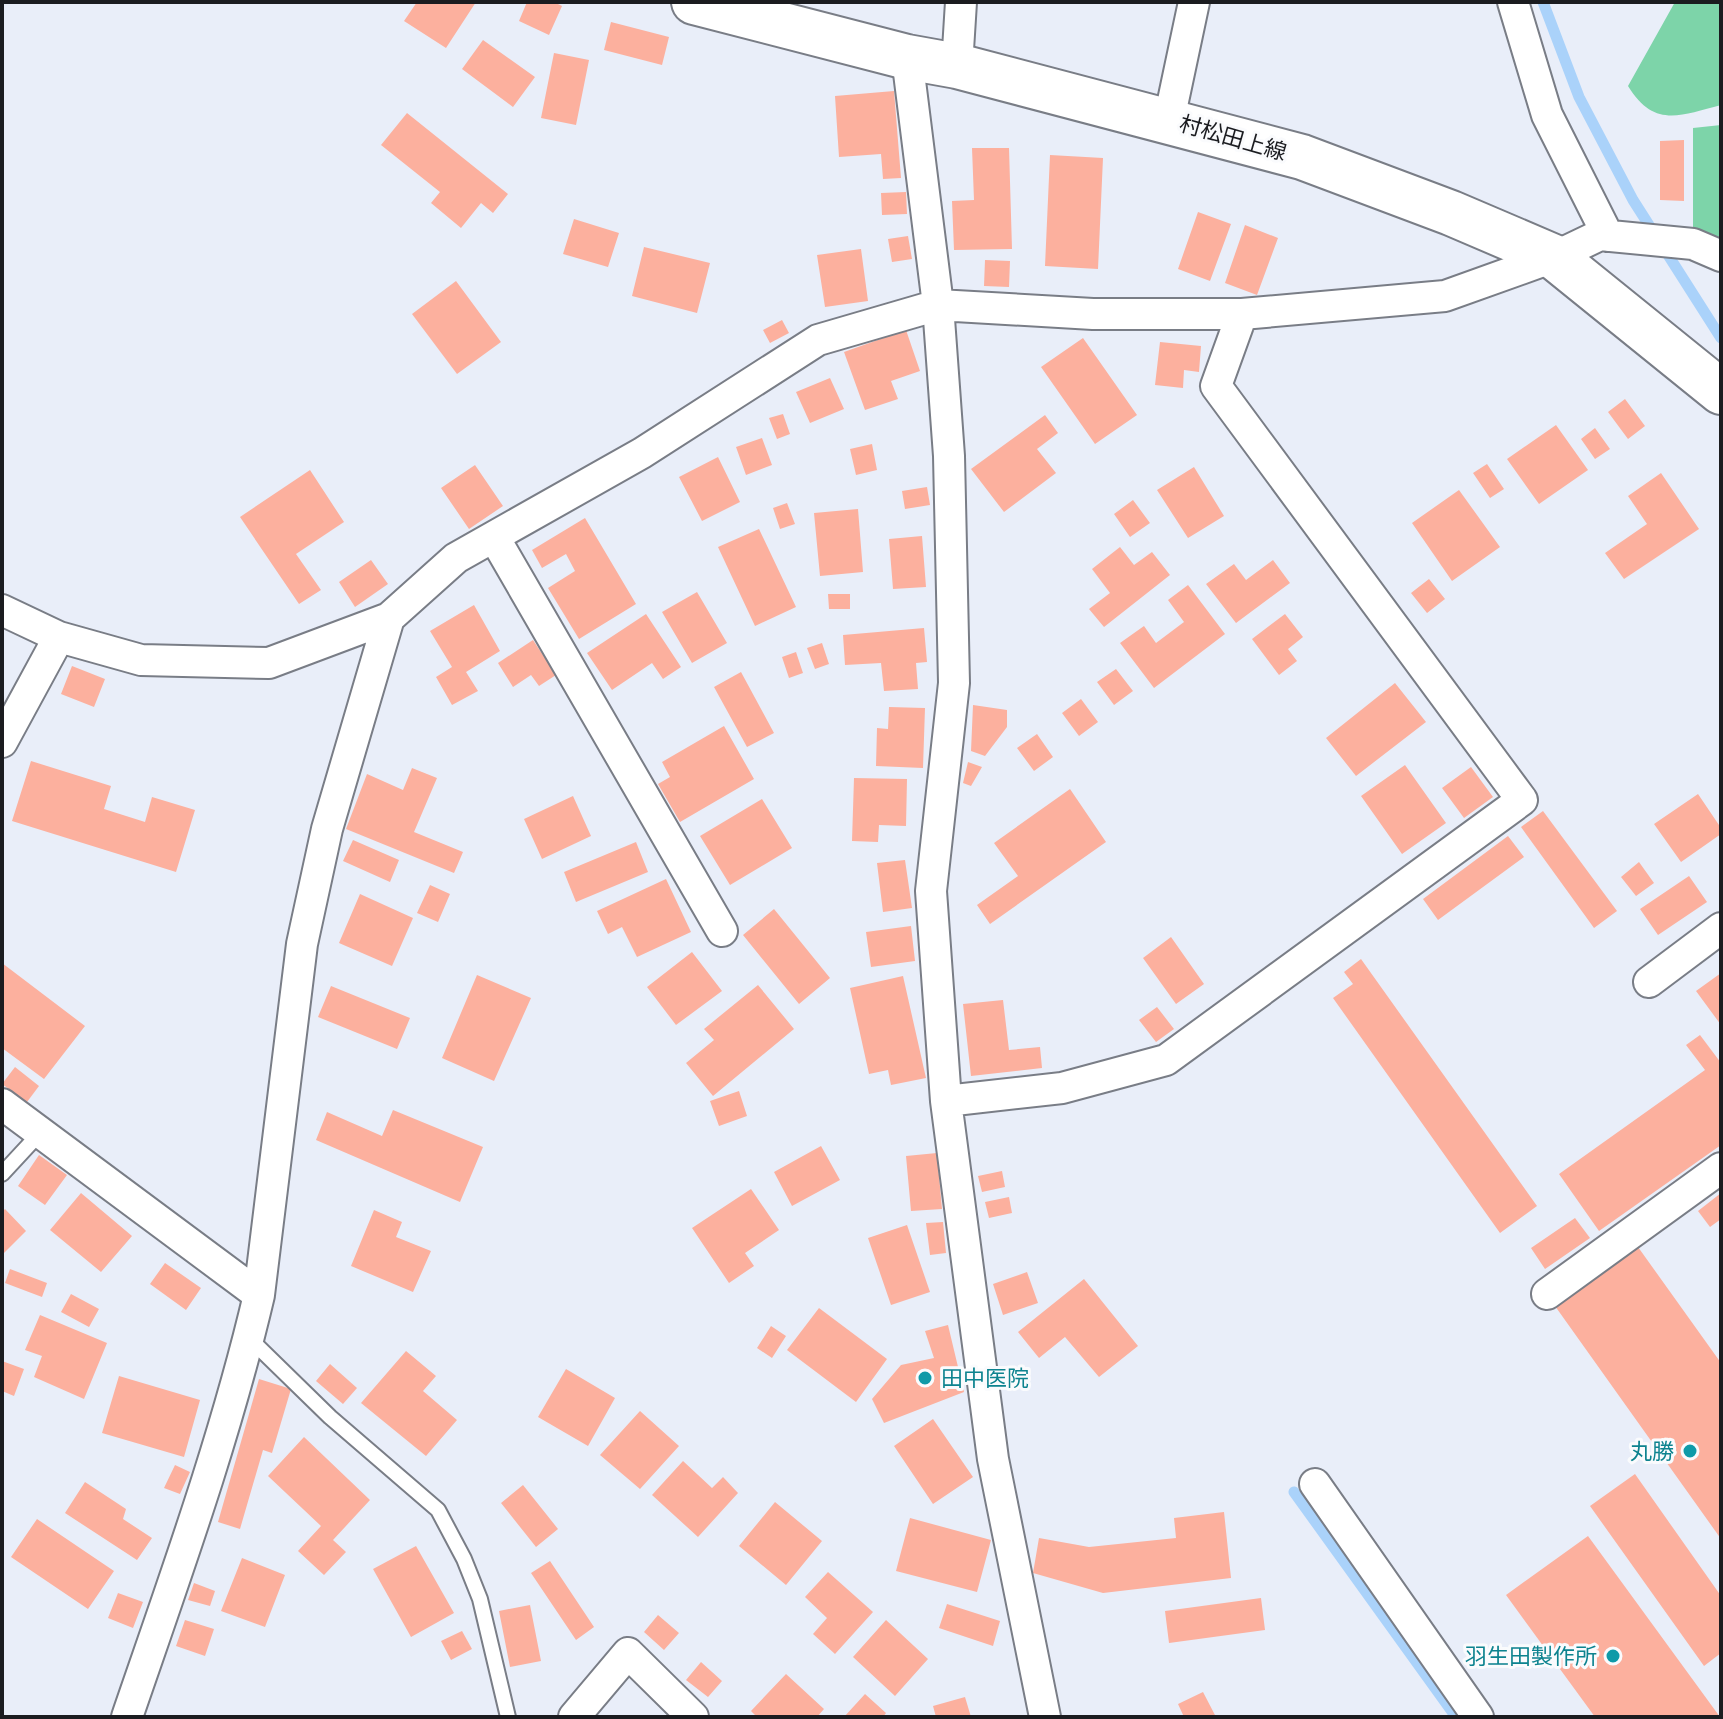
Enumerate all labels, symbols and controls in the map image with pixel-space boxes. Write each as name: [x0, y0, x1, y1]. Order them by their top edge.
street label: 村松田上線: [1176, 110, 1290, 166]
place label: 田中医院: [941, 1365, 1029, 1392]
marker: 田中医院: [916, 1369, 934, 1387]
place label: 丸勝: [1630, 1438, 1674, 1465]
marker: 丸勝: [1681, 1442, 1699, 1460]
place label: 羽生田製作所: [1465, 1643, 1597, 1670]
marker: 羽生田製作所: [1604, 1647, 1622, 1665]

